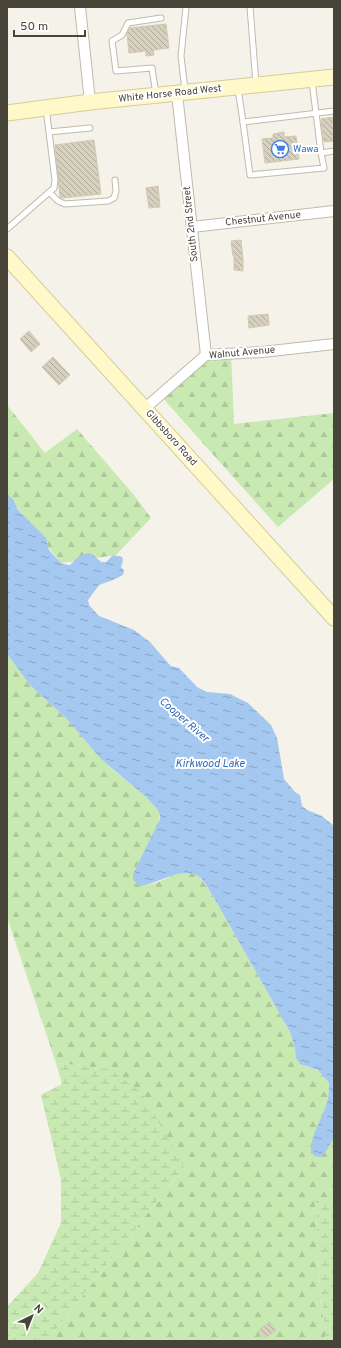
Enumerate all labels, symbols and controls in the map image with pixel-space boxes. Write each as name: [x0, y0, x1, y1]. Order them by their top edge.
scale bar: [14, 12, 85, 38]
text: 50 m: [20, 19, 48, 35]
street label: White Horse Road West: [118, 82, 223, 106]
supermarket icon: Wawa: [270, 139, 290, 159]
place label: Wawa: [293, 143, 319, 156]
street label: South 2nd Street: [181, 185, 201, 262]
street label: Chestnut Avenue: [225, 209, 301, 229]
street label: Walnut Avenue: [208, 344, 276, 362]
street label: Gibbsboro Road: [142, 407, 200, 469]
water label: Cooper River: [156, 694, 213, 746]
water label: Kirkwood Lake: [175, 757, 245, 771]
north arrow: [12, 1296, 52, 1336]
text: N: [30, 1302, 46, 1317]

